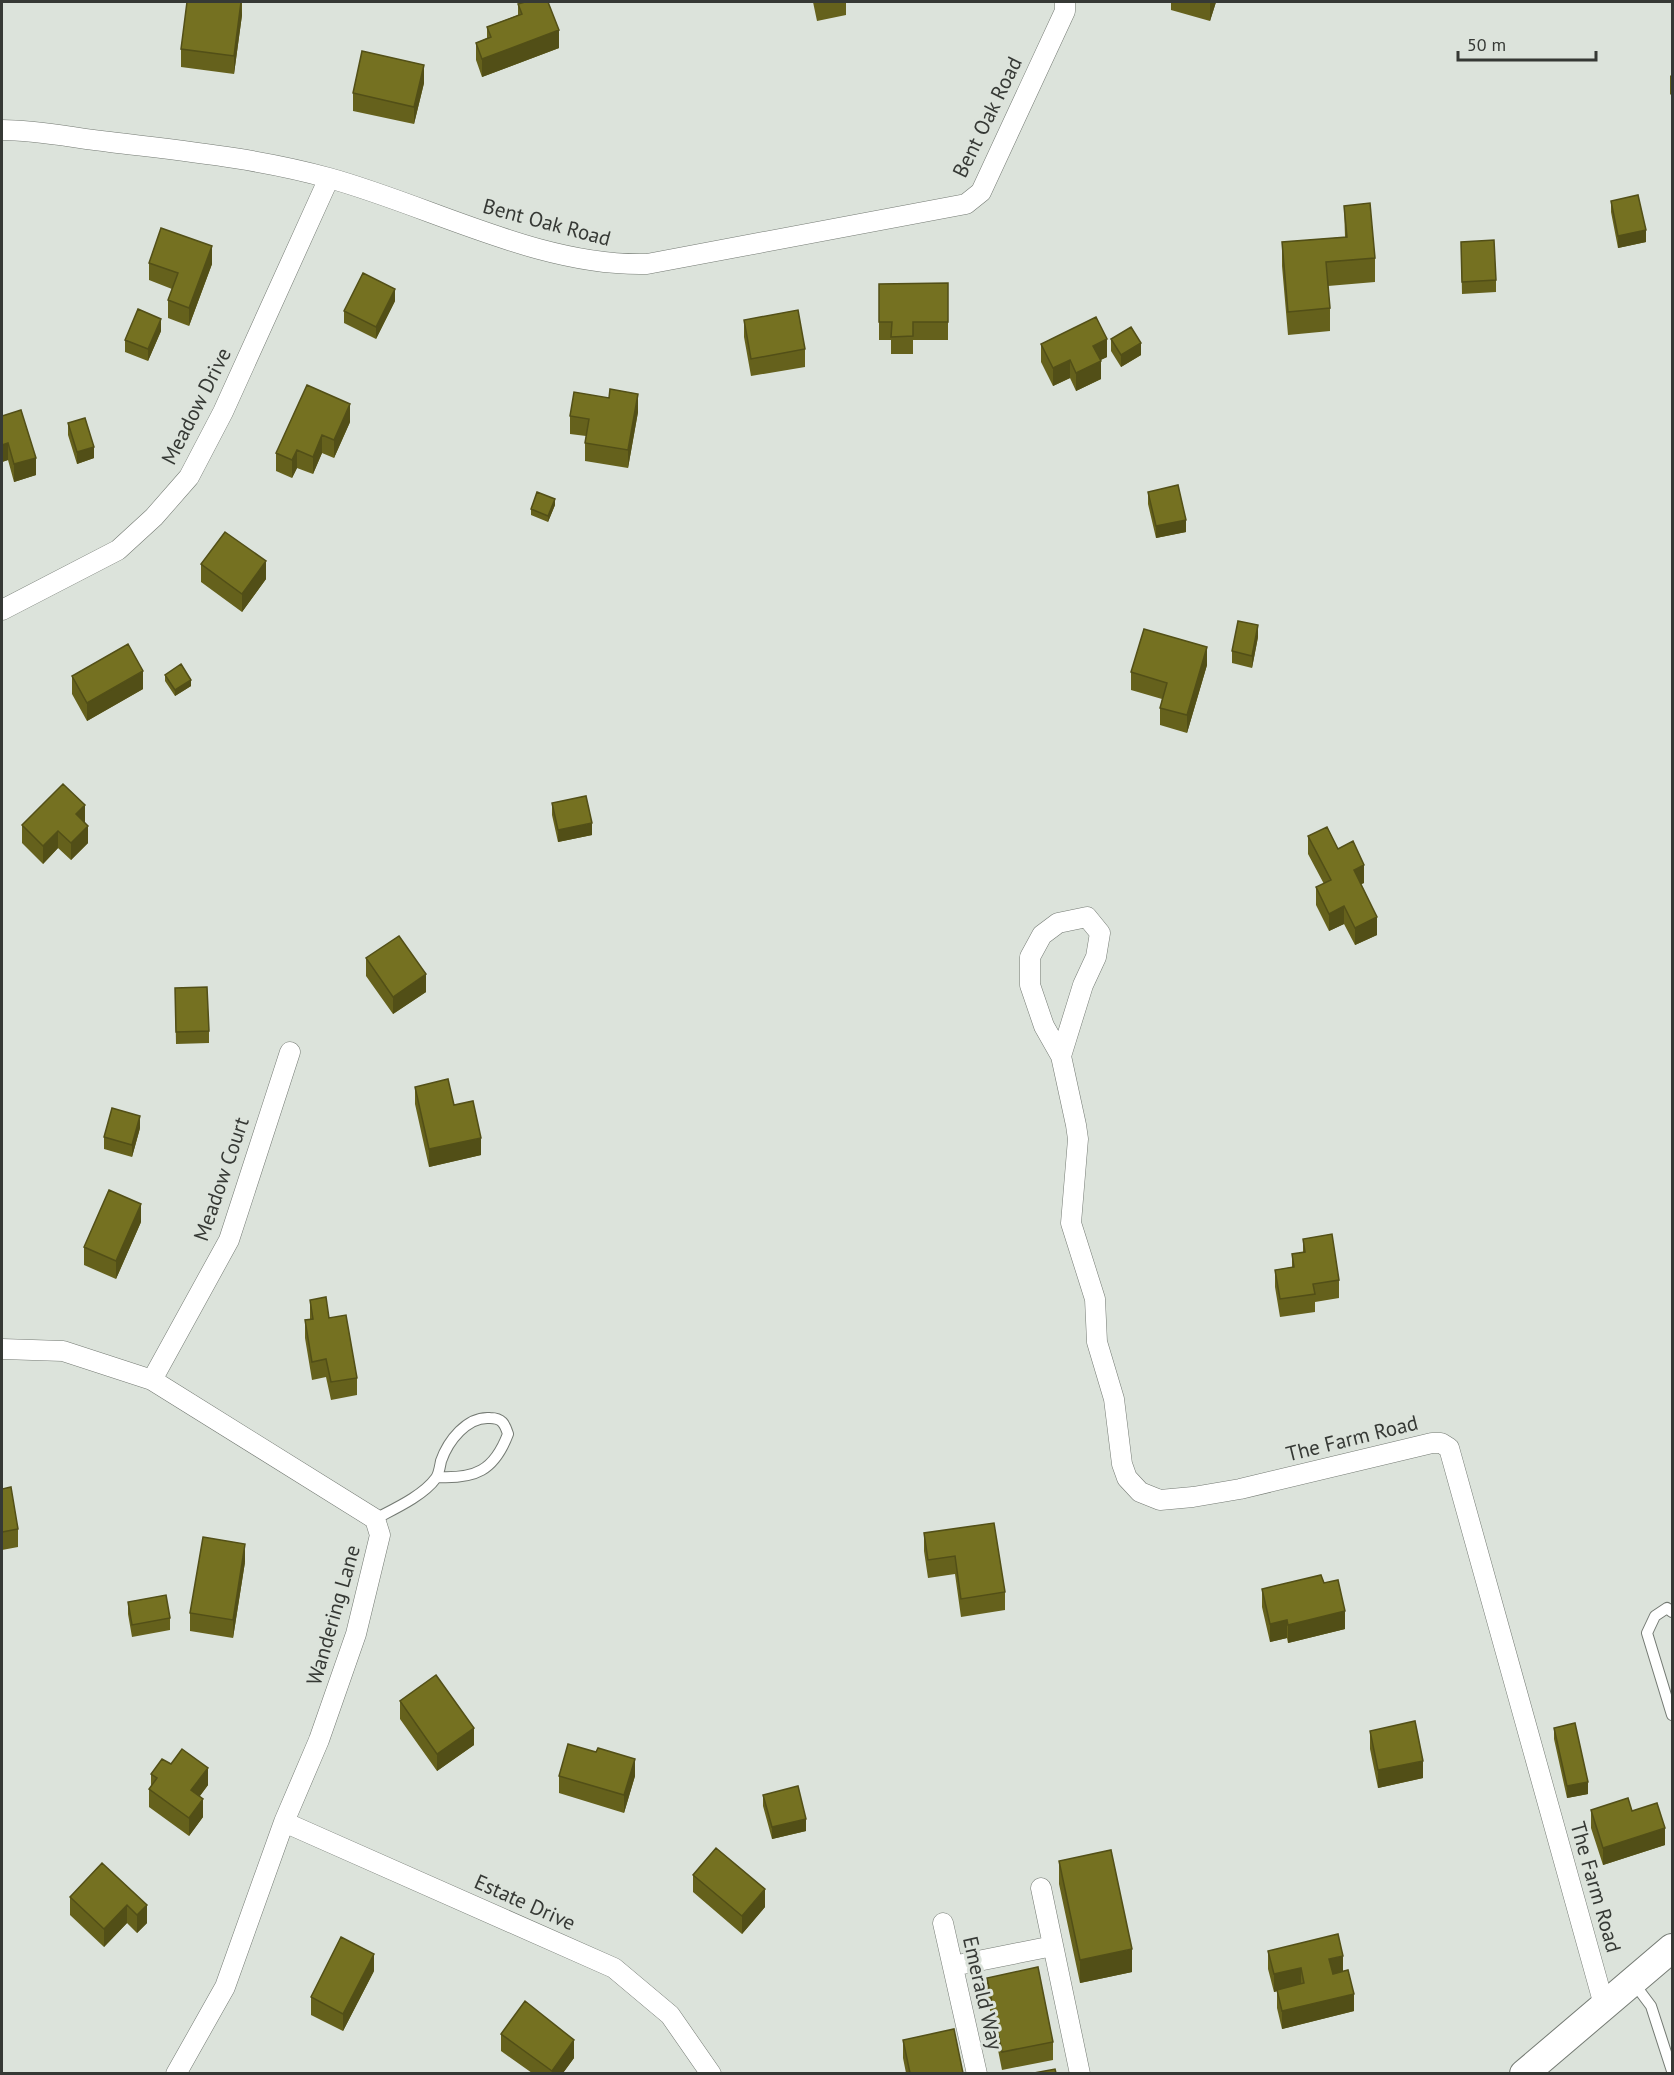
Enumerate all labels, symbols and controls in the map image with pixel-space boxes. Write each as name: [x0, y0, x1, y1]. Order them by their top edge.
scale bar: [1458, 24, 1596, 62]
text: 50 m: [1467, 33, 1506, 56]
street label: Bent Oak Road: [946, 52, 1028, 182]
street label: Bent Oak Road: [480, 192, 614, 252]
street label: Meadow Drive: [155, 343, 237, 469]
street label: Meadow Court: [187, 1113, 255, 1245]
street label: The Farm Road: [1283, 1409, 1421, 1467]
street label: Wandering Lane: [300, 1542, 366, 1688]
street label: The Farm Road: [1564, 1818, 1628, 1956]
street label: Estate Drive: [470, 1868, 580, 1936]
street label: Emerald Way: [957, 1933, 1009, 2053]

